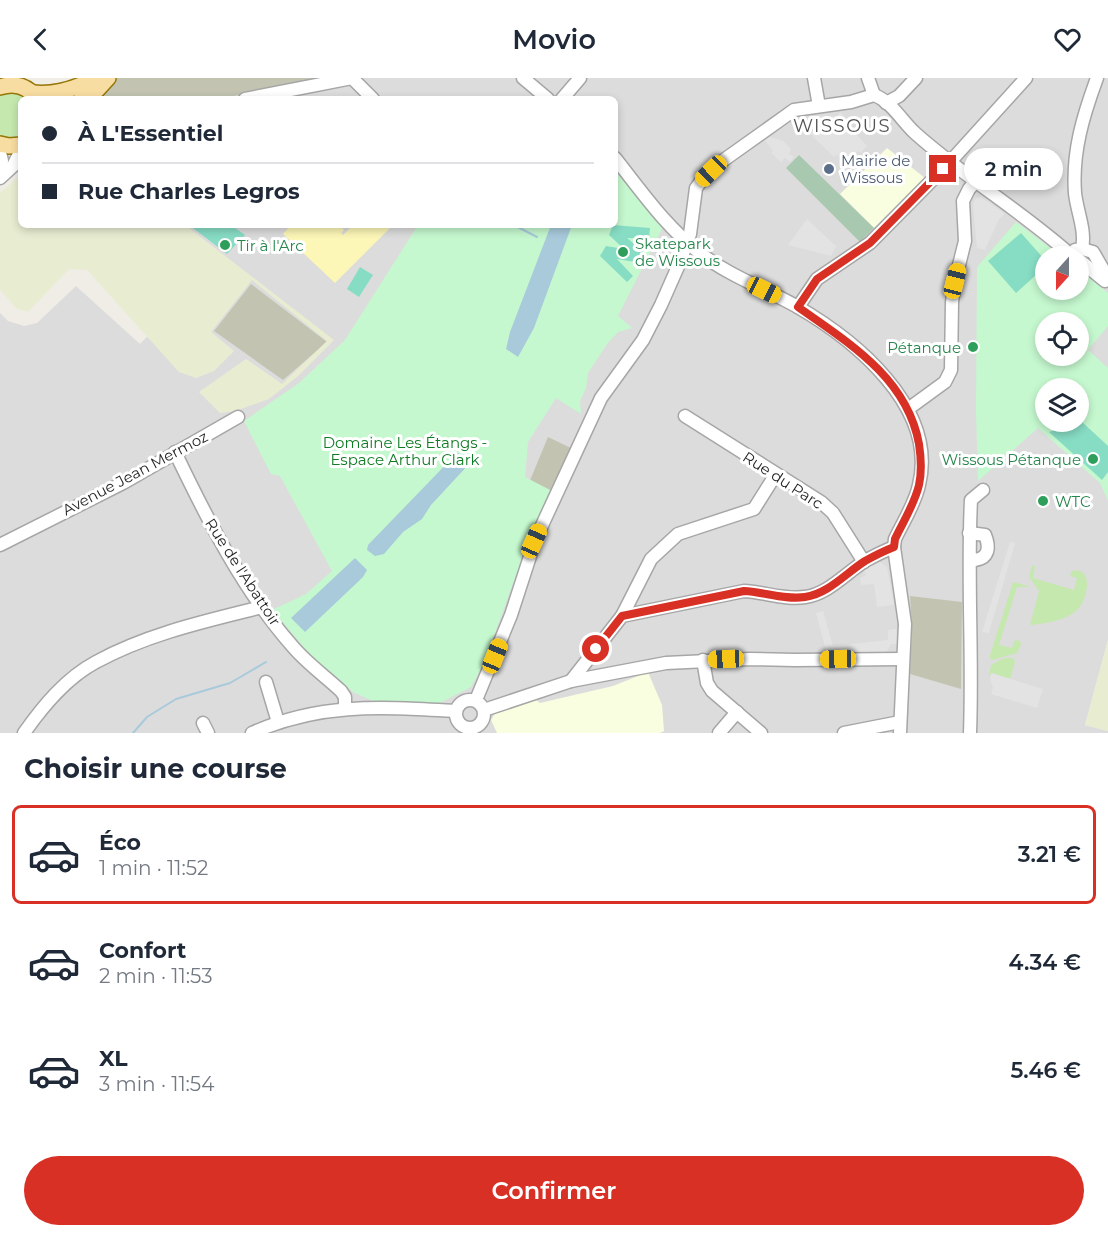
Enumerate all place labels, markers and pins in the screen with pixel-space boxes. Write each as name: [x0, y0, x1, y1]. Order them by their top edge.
place label: Mairie de Wissous: [841, 151, 910, 187]
marker: Mairie de Wissous: [822, 162, 836, 176]
place label: Skatepark de Wissous: [635, 234, 720, 270]
place label: Tir à l'Arc: [237, 236, 304, 255]
marker: Tir à l'Arc: [218, 238, 232, 252]
marker: Skatepark de Wissous: [616, 245, 630, 259]
place label: Pétanque: [887, 338, 961, 357]
marker: Pétanque: [966, 340, 980, 354]
place label: Wissous Pétanque: [941, 450, 1081, 469]
marker: Wissous Pétanque: [1086, 452, 1100, 466]
place label: WTC: [1055, 492, 1091, 511]
marker: WTC: [1036, 494, 1050, 508]

